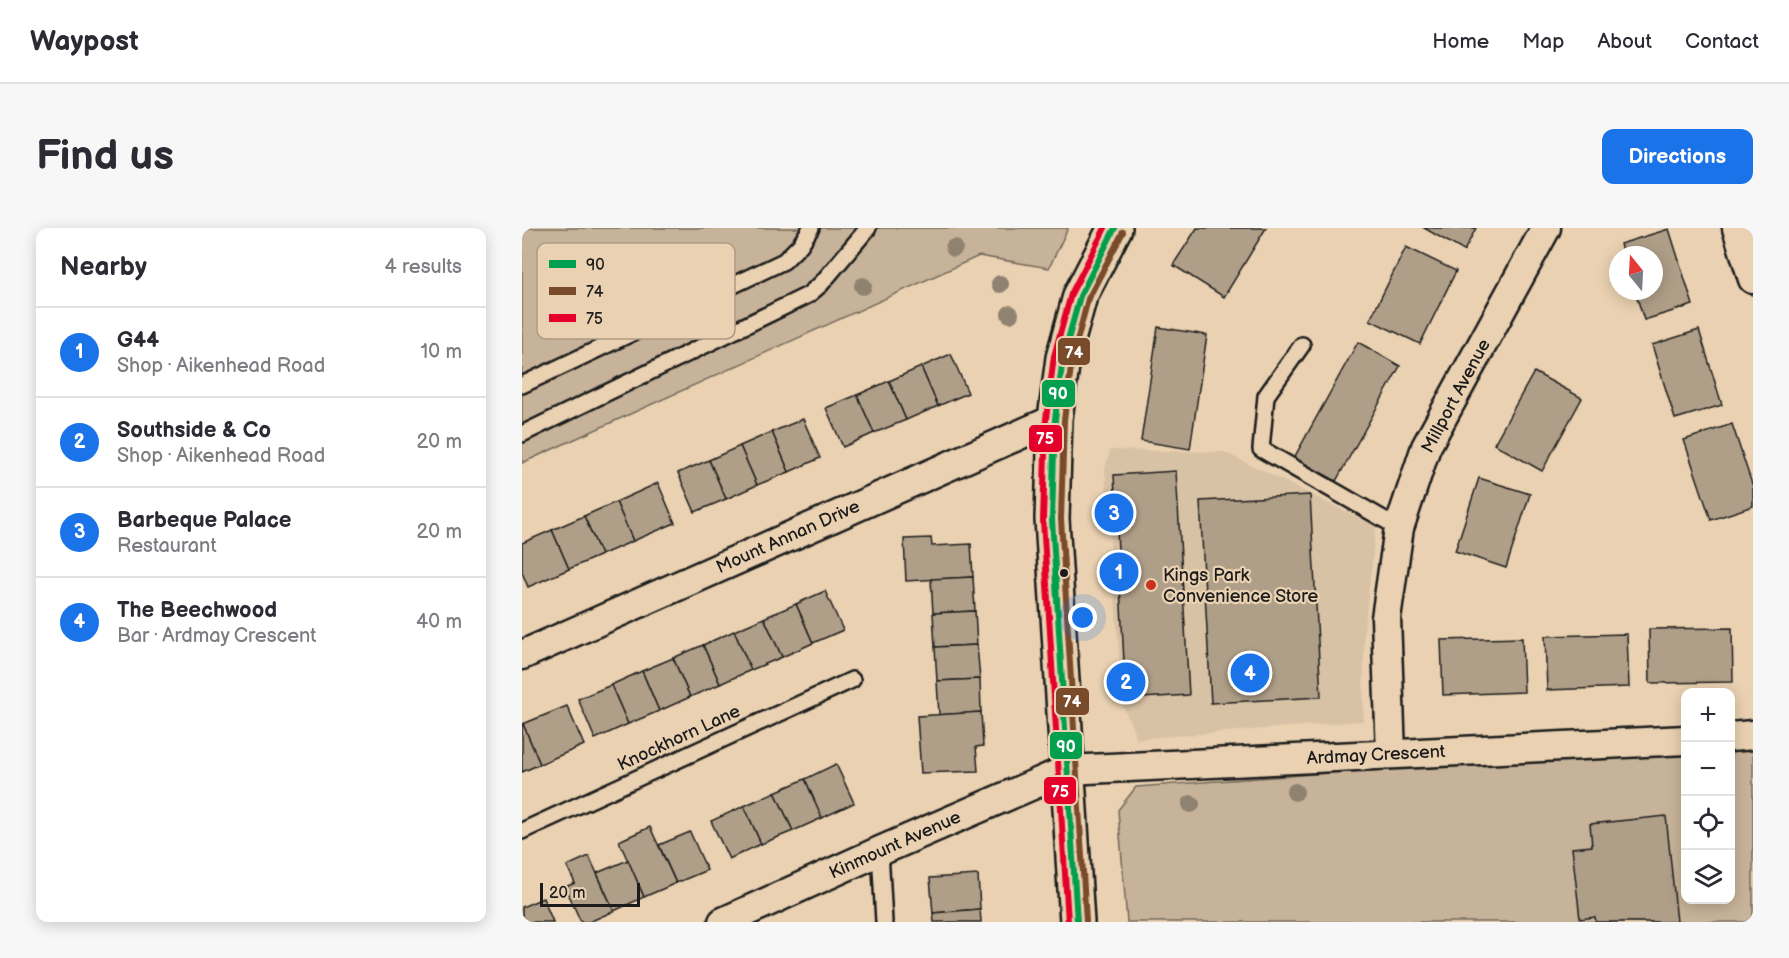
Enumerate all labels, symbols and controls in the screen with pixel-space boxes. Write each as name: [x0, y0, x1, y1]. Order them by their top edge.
text: Waypost: [30, 25, 139, 58]
text: Home: [1432, 29, 1489, 54]
text: Map: [1522, 29, 1564, 54]
text: About: [1597, 29, 1652, 54]
text: Contact: [1685, 29, 1759, 54]
button: Directions: [1602, 129, 1753, 184]
text: Find us: [36, 131, 174, 182]
legend: [537, 243, 735, 339]
north arrow: [1609, 246, 1663, 300]
text: Nearby: [60, 252, 147, 283]
text: 4 results: [384, 255, 462, 279]
text: 90: [586, 256, 605, 275]
text: 74: [586, 283, 604, 302]
text: 75: [586, 310, 603, 329]
text: G44: [117, 327, 159, 354]
street label: Millport Avenue: [1417, 335, 1495, 457]
line badge: 74: [1057, 337, 1091, 366]
text: 1: [75, 340, 84, 364]
text: 10 m: [421, 340, 462, 364]
text: 74: [1065, 344, 1084, 363]
text: Shop · Aikenhead Road: [117, 354, 325, 378]
line badge: 90: [1041, 379, 1076, 408]
text: 90: [1048, 385, 1068, 404]
text: Southside & Co: [117, 417, 271, 444]
line badge: 75: [1028, 424, 1063, 453]
text: 2: [74, 430, 85, 454]
text: 20 m: [417, 430, 462, 454]
text: 75: [1036, 430, 1054, 449]
text: Shop · Aikenhead Road: [117, 444, 325, 468]
pin: 3: [1094, 490, 1134, 536]
street label: Mount Annan Drive: [713, 496, 863, 578]
text: Barbeque Palace: [117, 507, 291, 534]
text: 3: [74, 520, 85, 544]
text: 20 m: [417, 520, 462, 544]
text: Restaurant: [117, 534, 217, 558]
pin: 1: [1100, 550, 1138, 594]
place label: Kings Park Convenience Store: [1163, 565, 1318, 607]
unlabelled marker: [1058, 567, 1070, 579]
marker: Kings Park Convenience Store: [1144, 578, 1158, 592]
text: The Beechwood: [117, 597, 277, 624]
your location: [1068, 603, 1097, 632]
text: 4: [74, 610, 85, 634]
text: 40 m: [416, 610, 462, 634]
text: Bar · Ardmay Crescent: [117, 624, 317, 648]
pin: 4: [1230, 650, 1270, 696]
pin: 2: [1106, 660, 1146, 704]
line badge: 74: [1055, 687, 1090, 716]
map controls: [1681, 688, 1735, 904]
button: +: [1681, 688, 1735, 742]
text: 74: [1063, 693, 1082, 712]
street label: Knockhorn Lane: [614, 700, 744, 776]
line badge: 90: [1049, 731, 1083, 760]
text: 90: [1056, 738, 1076, 757]
street label: Ardmay Crescent: [1306, 741, 1446, 769]
button: −: [1681, 742, 1735, 796]
line badge: 75: [1043, 776, 1077, 805]
text: 75: [1051, 783, 1069, 802]
button: locate: [1681, 796, 1735, 850]
street label: Kinmount Avenue: [826, 806, 964, 883]
button: layers: [1681, 850, 1735, 904]
scale bar: [540, 880, 640, 908]
text: 20 m: [549, 884, 585, 903]

